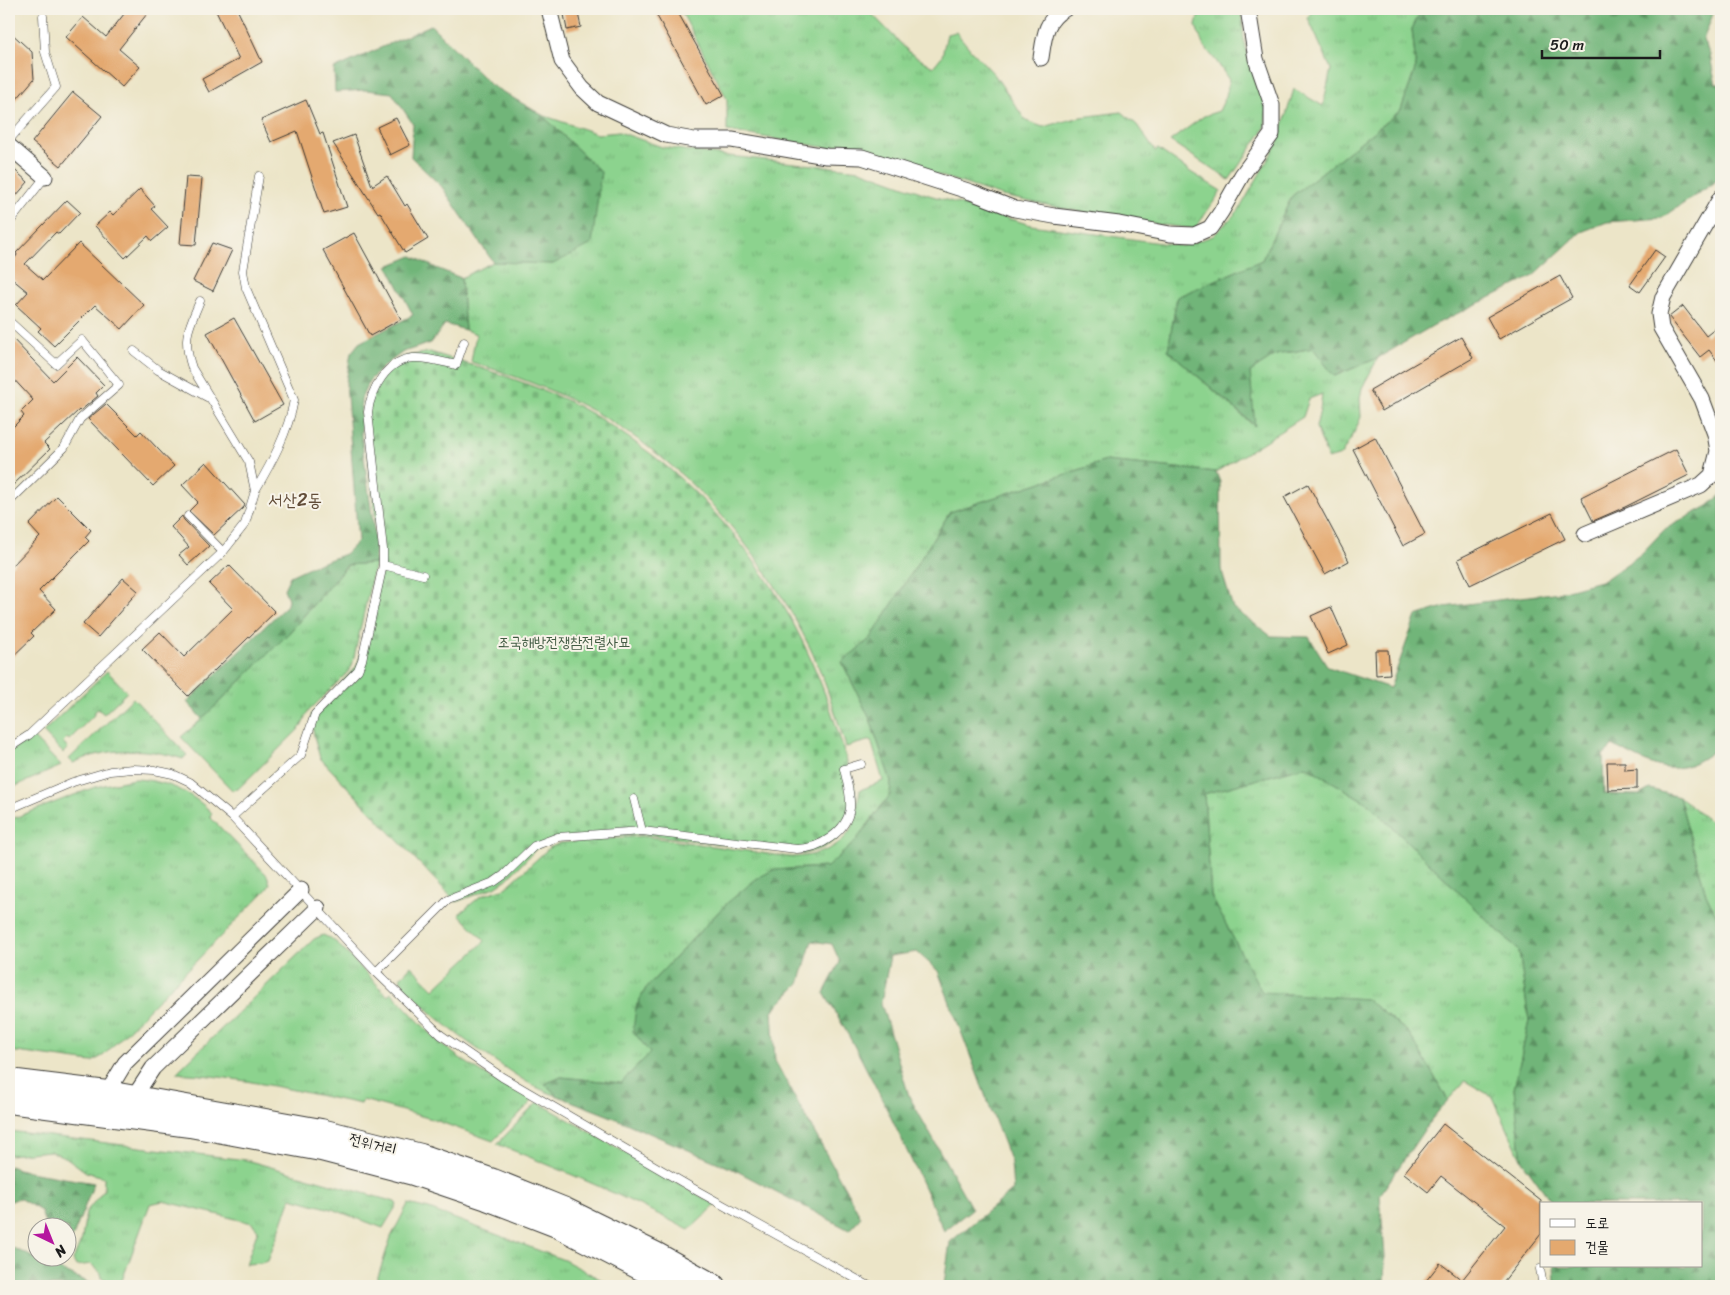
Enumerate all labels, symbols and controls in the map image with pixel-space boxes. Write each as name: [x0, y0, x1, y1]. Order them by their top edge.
scale bar: [1542, 28, 1660, 60]
text: 50 m: [1550, 32, 1585, 58]
district label: 서산2동: [268, 484, 322, 516]
park label: 조국해방전쟁참전렬사묘: [498, 629, 630, 655]
street label: 전위거리: [346, 1126, 400, 1162]
legend: [1540, 1202, 1702, 1268]
text: 도로: [1585, 1210, 1609, 1236]
north arrow: [28, 1218, 78, 1268]
text: 건물: [1585, 1234, 1609, 1260]
text: N: [48, 1238, 73, 1264]

